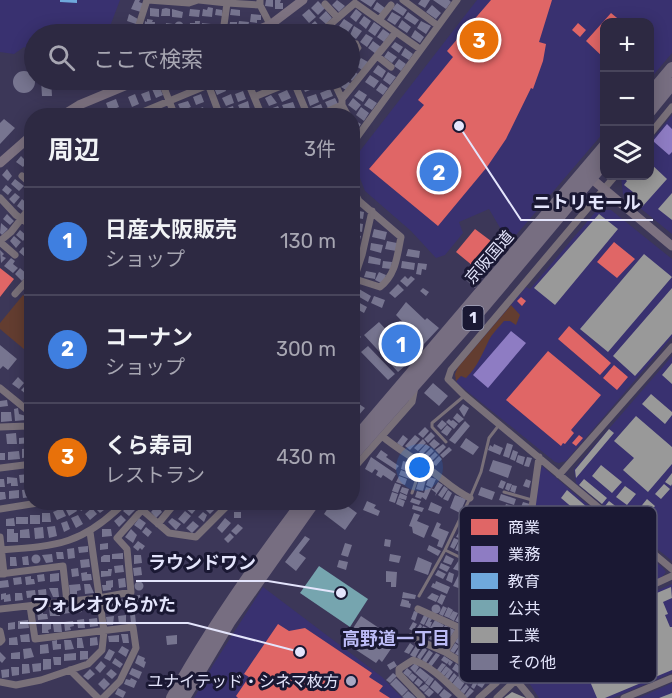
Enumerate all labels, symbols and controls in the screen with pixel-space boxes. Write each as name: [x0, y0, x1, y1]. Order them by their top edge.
pin: 3: [460, 18, 498, 63]
map controls: [600, 18, 654, 180]
button: +: [600, 18, 654, 72]
search box: [24, 24, 360, 90]
icon: search: [45, 41, 78, 74]
text: ここで検索: [93, 46, 203, 73]
button: −: [600, 72, 654, 126]
button: layers: [600, 126, 654, 180]
text: 周辺: [48, 135, 100, 166]
text: 3件: [304, 137, 336, 161]
pin: 2: [420, 150, 458, 195]
callout: ニトリモール: [521, 184, 653, 220]
text: ニトリモール: [533, 192, 641, 214]
text: 日産大阪販売: [105, 216, 237, 243]
street label: 京阪国道: [461, 227, 518, 288]
text: 1: [63, 229, 72, 253]
text: 130 m: [280, 229, 336, 253]
text: ショップ: [105, 247, 185, 271]
road number: 1: [462, 306, 484, 330]
pin: 1: [382, 322, 420, 366]
text: コーナン: [105, 324, 193, 351]
text: 2: [61, 337, 74, 361]
text: 300 m: [276, 337, 336, 361]
text: ショップ: [105, 355, 185, 379]
text: くら寿司: [105, 432, 193, 459]
text: 3: [61, 445, 74, 469]
text: 430 m: [276, 445, 336, 469]
your location: [405, 453, 434, 482]
text: レストラン: [105, 463, 205, 487]
legend: [459, 506, 657, 683]
text: 商業: [508, 518, 540, 537]
callout: ラウンドワン: [136, 545, 268, 581]
text: 業務: [508, 545, 540, 564]
text: ラウンドワン: [148, 552, 256, 574]
text: 教育: [508, 572, 540, 591]
callout: フォレオひらかた: [20, 587, 188, 623]
text: フォレオひらかた: [32, 594, 176, 616]
text: 公共: [508, 599, 540, 618]
text: 工業: [508, 626, 540, 645]
district label: 高野道一丁目: [342, 628, 450, 650]
text: その他: [508, 653, 556, 672]
place label: ユナイテッド・シネマ枚方: [147, 672, 339, 691]
marker: ユナイテッド・シネマ枚方: [344, 674, 358, 688]

